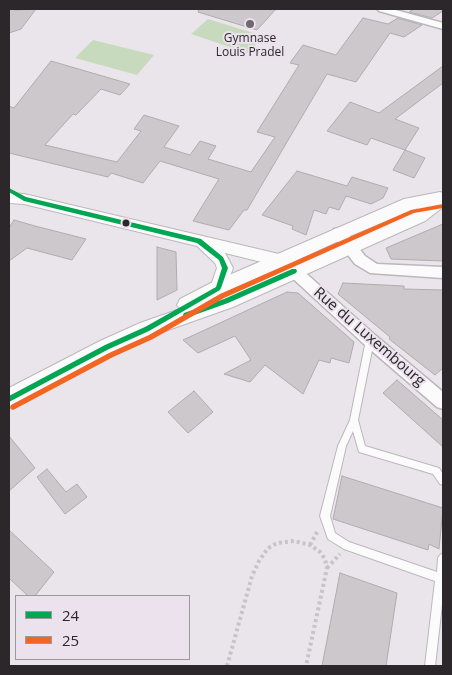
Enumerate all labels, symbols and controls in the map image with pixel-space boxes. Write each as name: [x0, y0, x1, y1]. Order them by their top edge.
marker: Gymnase Louis Pradel: [244, 18, 256, 30]
place label: Gymnase Louis Pradel: [216, 32, 284, 60]
unlabelled marker: [121, 218, 131, 228]
street label: Rue du Luxembourg: [310, 284, 428, 390]
legend: [15, 595, 190, 660]
text: 24: [62, 605, 79, 625]
text: 25: [62, 630, 79, 650]

